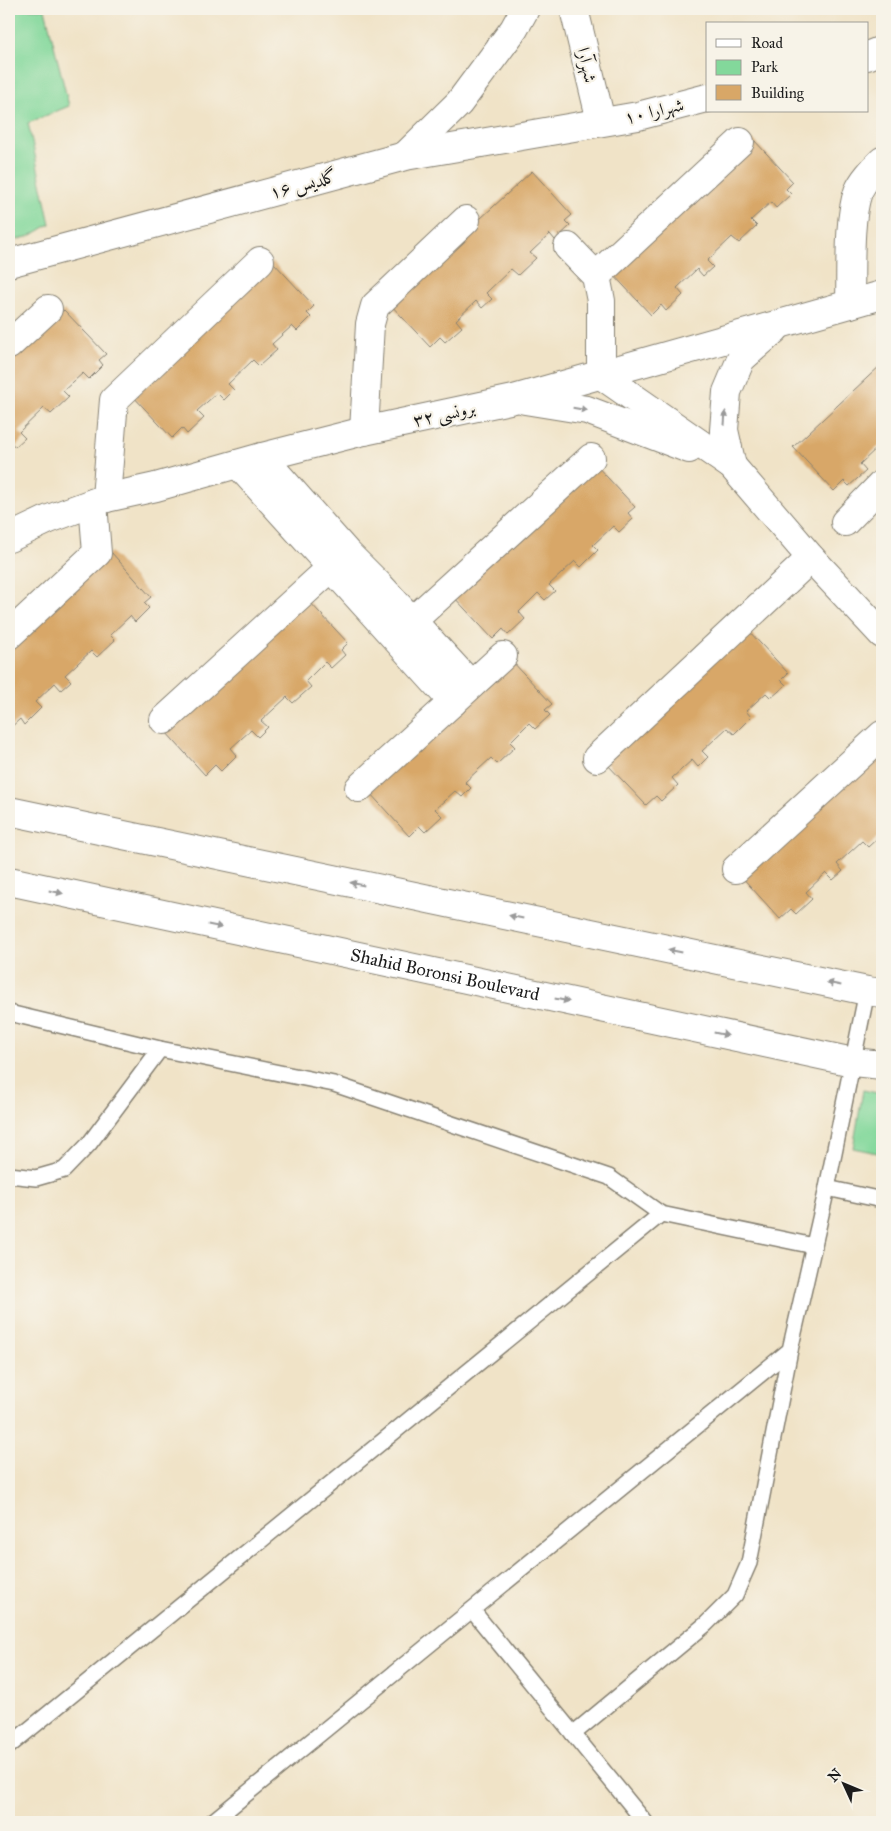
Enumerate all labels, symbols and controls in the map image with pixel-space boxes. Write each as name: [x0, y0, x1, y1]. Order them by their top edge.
legend: [706, 22, 868, 112]
text: Road: [751, 34, 783, 52]
street label: شهرآرا: [571, 45, 602, 85]
text: Park: [751, 58, 778, 76]
text: Building: [751, 84, 805, 102]
street label: شهرارا ۱۰: [622, 93, 686, 130]
street label: گلدیس ۱۶: [267, 165, 339, 204]
street label: برونسی ۳۲: [411, 397, 478, 433]
one-way arrow: [572, 405, 588, 413]
one-way arrow: [722, 410, 730, 426]
one-way arrow: [350, 880, 365, 888]
one-way arrow: [49, 888, 64, 896]
one-way arrow: [508, 913, 524, 921]
one-way arrow: [208, 922, 223, 930]
street label: Shahid Boronsi Boulevard: [349, 944, 542, 1005]
one-way arrow: [668, 947, 683, 955]
one-way arrow: [827, 980, 842, 988]
one-way arrow: [555, 996, 570, 1004]
one-way arrow: [714, 1030, 729, 1038]
north arrow: [818, 1758, 868, 1808]
text: N: [825, 1765, 845, 1785]

